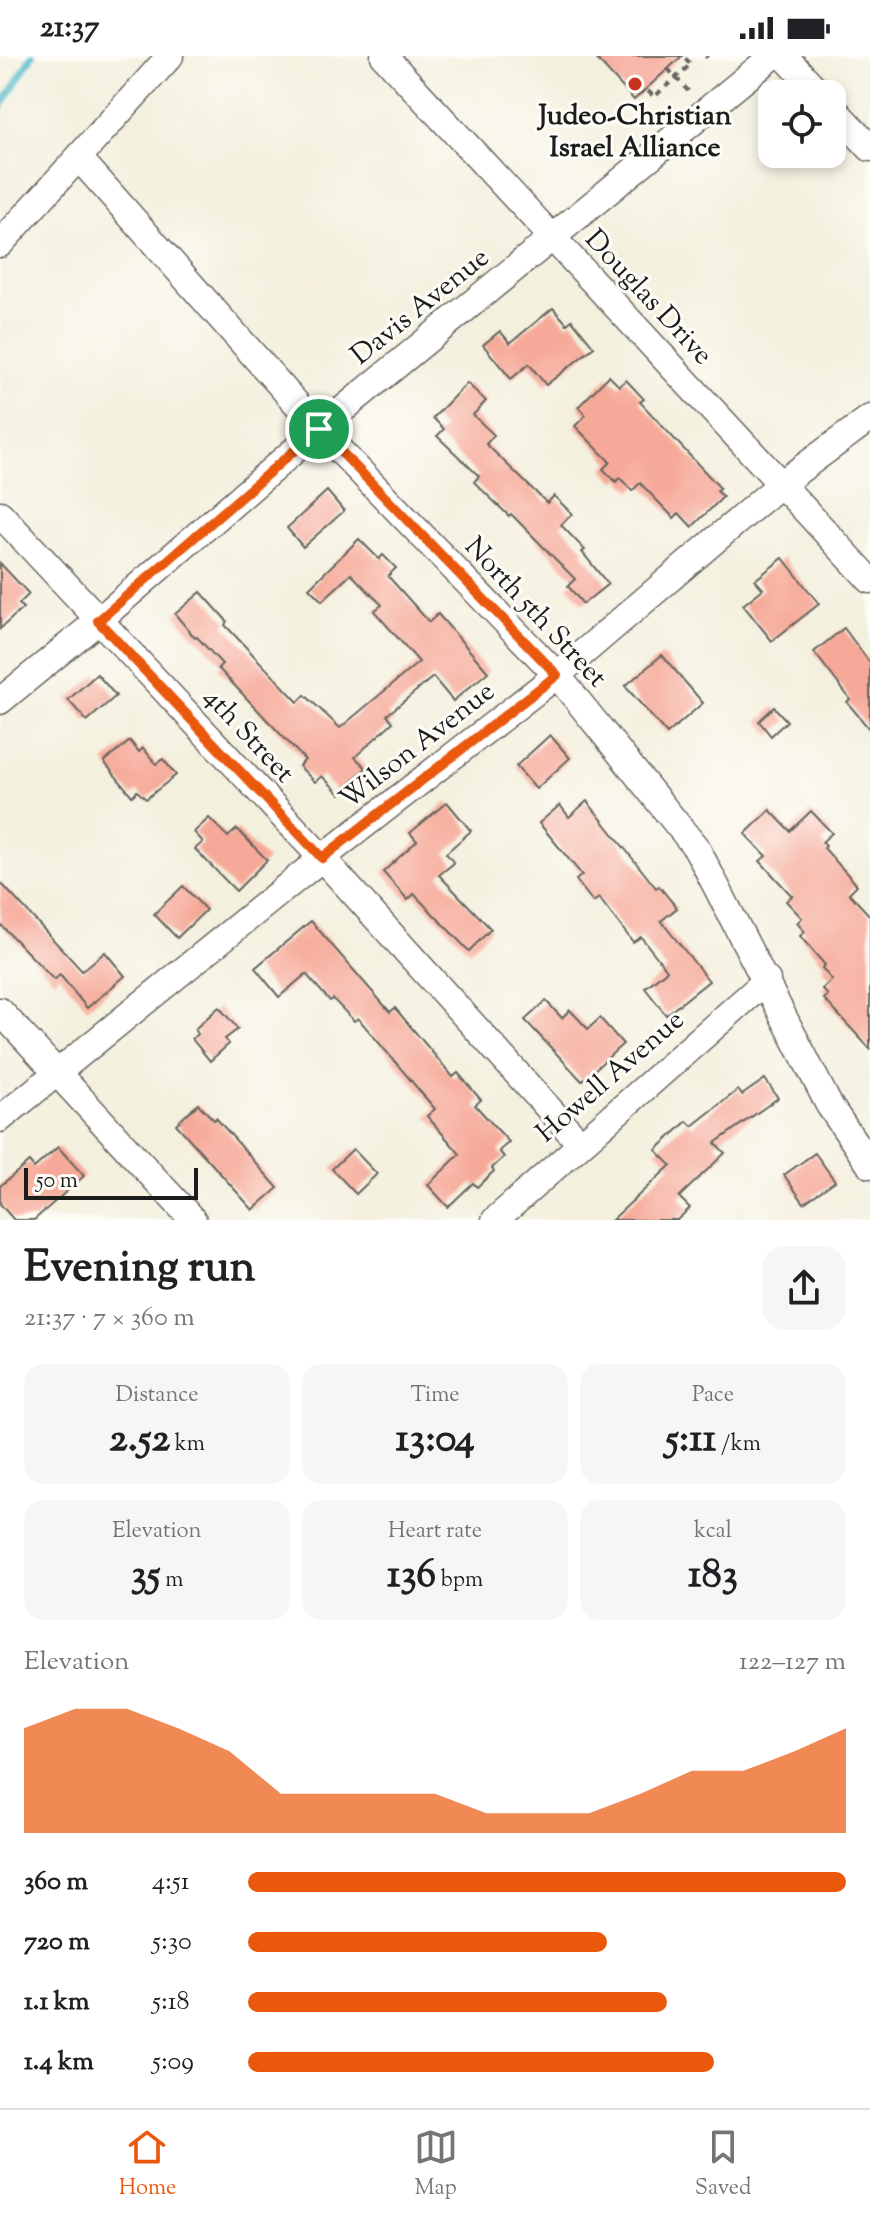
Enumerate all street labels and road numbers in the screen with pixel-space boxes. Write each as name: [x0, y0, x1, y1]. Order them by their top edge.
street label: Douglas Drive: [574, 221, 721, 375]
street label: Davis Avenue: [343, 239, 499, 376]
street label: North 5th Street: [454, 529, 616, 698]
street label: Wilson Avenue: [332, 673, 504, 820]
street label: 4th Street: [193, 679, 303, 793]
street label: Howell Avenue: [528, 1002, 694, 1153]

